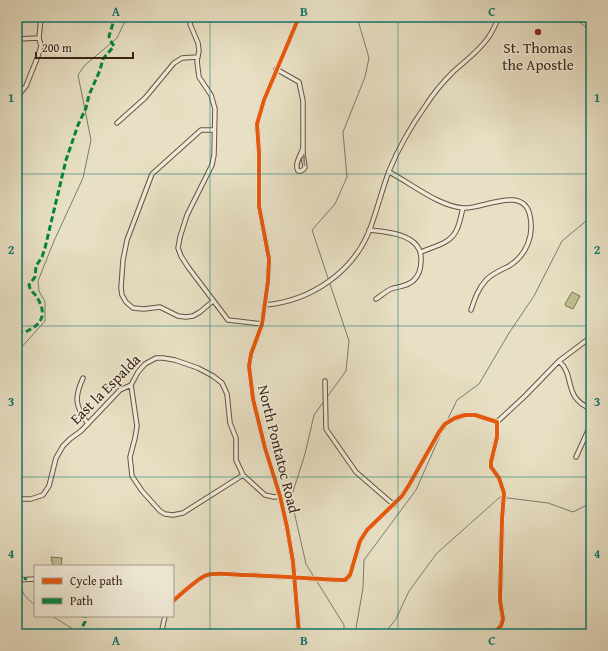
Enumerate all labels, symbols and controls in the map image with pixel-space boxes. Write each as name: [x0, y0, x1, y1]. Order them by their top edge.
text: A: [112, 2, 121, 21]
text: B: [300, 2, 308, 21]
text: C: [488, 2, 496, 21]
marker: St. Thomas the Apostle: [533, 27, 543, 37]
scale bar: [36, 34, 133, 60]
place label: St. Thomas the Apostle: [502, 37, 574, 75]
text: 200 m: [42, 39, 72, 56]
text: 1: [8, 88, 14, 107]
text: 1: [594, 88, 600, 107]
one-way arrow: [301, 154, 307, 166]
text: 2: [8, 240, 15, 259]
text: 2: [594, 240, 601, 259]
street label: East la Espalda: [65, 349, 145, 429]
street label: North Pontatoc Road: [253, 383, 305, 515]
text: 3: [8, 392, 14, 411]
text: 3: [594, 392, 600, 411]
text: 4: [8, 544, 15, 563]
text: 4: [594, 544, 601, 563]
legend: [34, 565, 174, 617]
text: Cycle path: [70, 572, 123, 589]
text: Path: [70, 592, 93, 609]
text: A: [112, 631, 121, 650]
text: B: [300, 631, 308, 650]
text: C: [488, 631, 496, 650]

